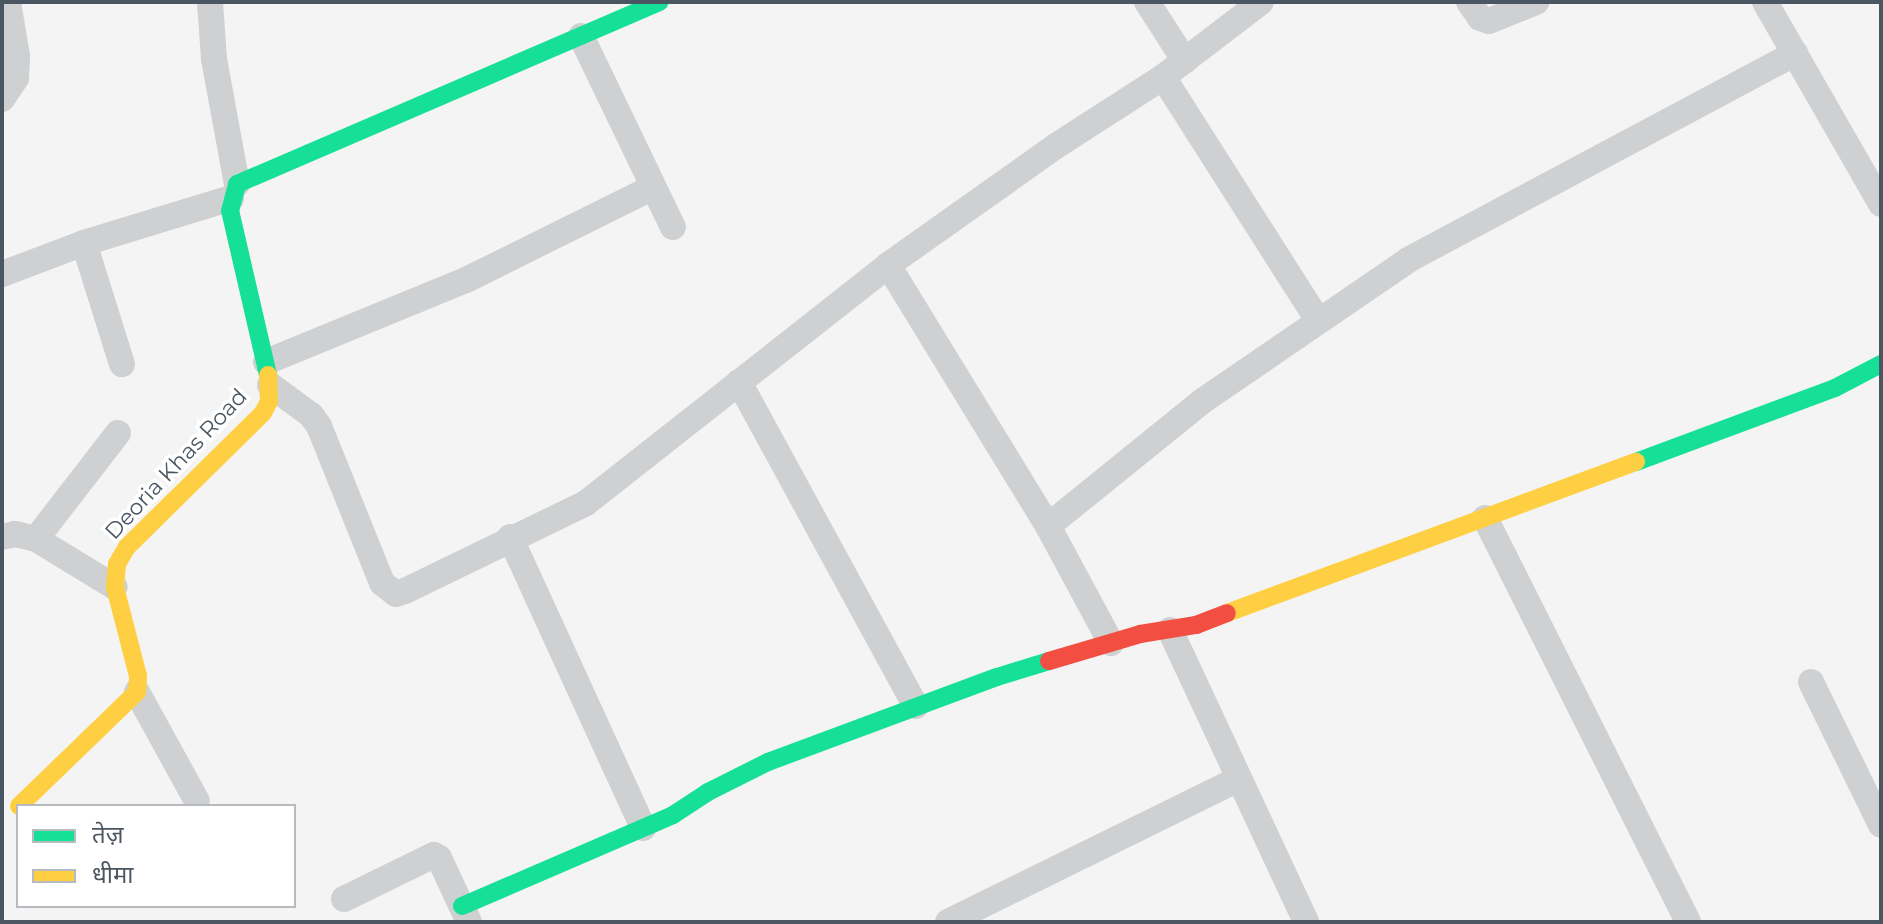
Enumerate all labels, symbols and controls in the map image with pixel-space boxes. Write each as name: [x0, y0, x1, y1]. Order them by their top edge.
street label: Deoria Khas Road: [99, 383, 253, 545]
legend: [16, 804, 296, 908]
text: तेज़: [92, 820, 124, 849]
text: धीमा: [92, 860, 134, 889]

